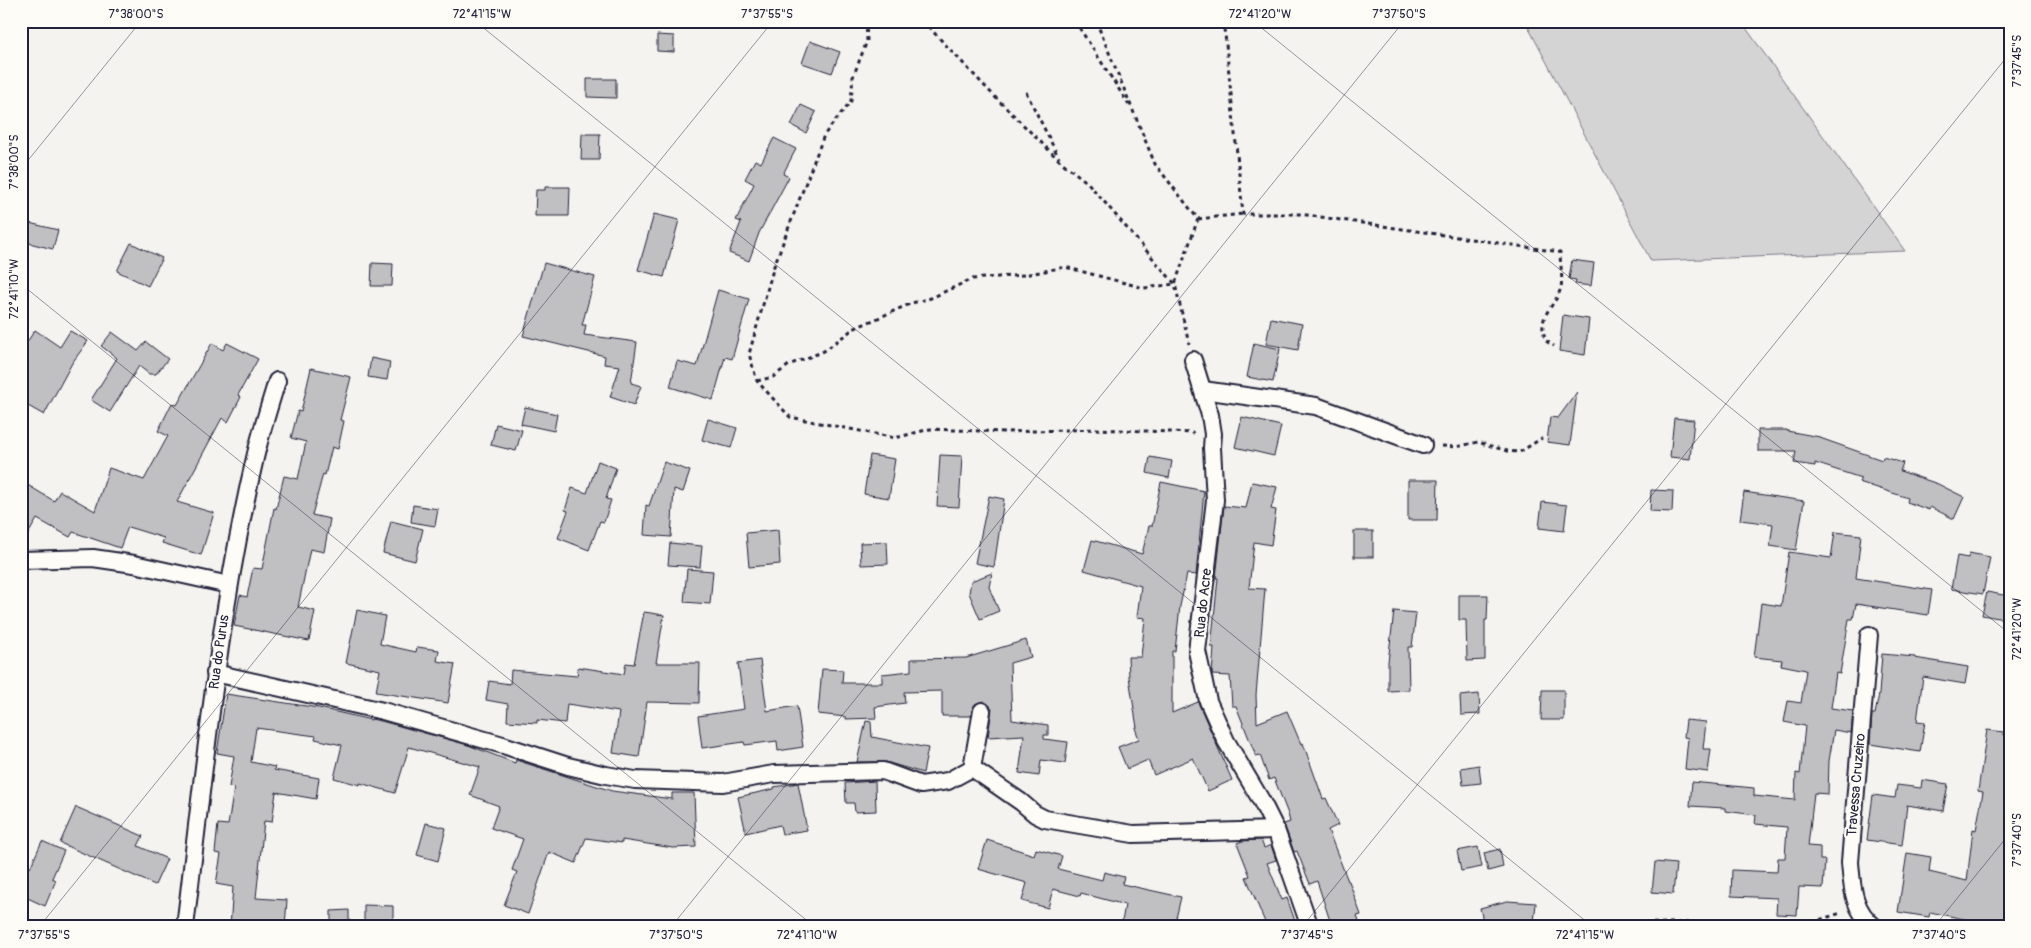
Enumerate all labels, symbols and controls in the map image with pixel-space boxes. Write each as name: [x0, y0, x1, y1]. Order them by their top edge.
text: 7°38'00"S: [109, 7, 164, 22]
text: 72°41'15"W: [453, 7, 511, 22]
text: 7°37'55"S: [741, 7, 793, 22]
text: 72°41'20"W: [1229, 7, 1291, 22]
text: 7°37'50"S: [1372, 7, 1426, 22]
text: 7°37'45"S: [2010, 35, 2025, 87]
text: 7°38'00"S: [7, 135, 22, 190]
text: 72°41'10"W: [7, 259, 22, 319]
street label: Rua do Acre: [1191, 567, 1215, 639]
text: 72°41'20"W: [2010, 598, 2025, 660]
street label: Rua do Purus: [205, 613, 233, 690]
street label: Travessa Cruzeiro: [1843, 732, 1869, 837]
text: 7°37'40"S: [2010, 813, 2025, 867]
text: 7°37'55"S: [18, 928, 70, 943]
text: 7°37'50"S: [649, 928, 703, 943]
text: 72°41'10"W: [777, 928, 837, 943]
text: 7°37'45"S: [1281, 928, 1333, 943]
text: 72°41'15"W: [1556, 928, 1614, 943]
text: 7°37'40"S: [1912, 928, 1966, 943]

